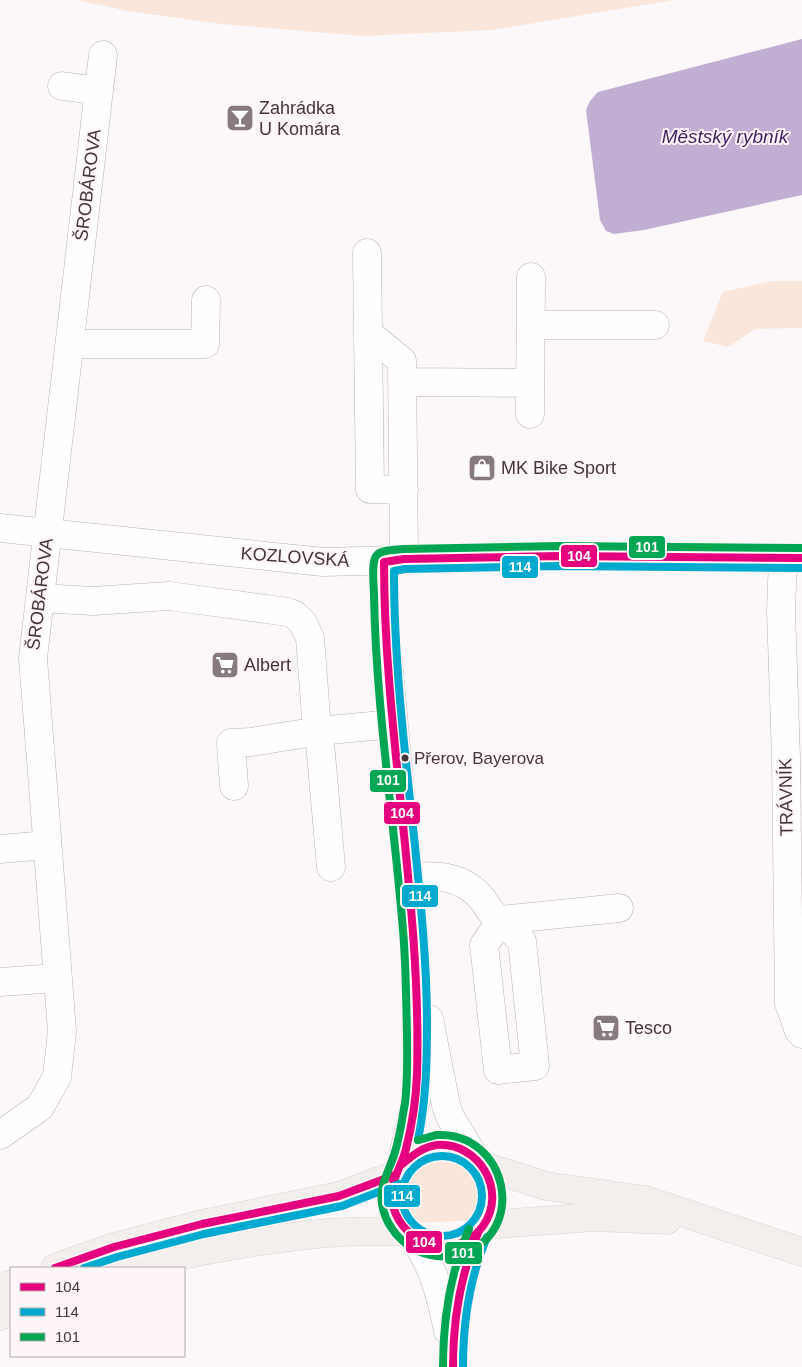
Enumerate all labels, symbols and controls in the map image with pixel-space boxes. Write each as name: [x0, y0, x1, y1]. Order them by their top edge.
place label: Zahrádka U Komára: [259, 98, 341, 139]
bar icon: Zahrádka U Komára: [225, 103, 255, 133]
water label: Městský rybník: [662, 126, 790, 147]
street label: ŠROBÁROVA: [70, 128, 105, 242]
shop icon: MK Bike Sport: [467, 453, 497, 483]
place label: MK Bike Sport: [501, 458, 616, 478]
line badge: 101: [628, 535, 666, 559]
street label: ŠROBÁROVA: [22, 537, 57, 651]
text: 101: [635, 539, 659, 555]
street label: KOZLOVSKÁ: [240, 543, 350, 571]
line badge: 104: [560, 544, 598, 568]
text: 104: [567, 548, 591, 564]
line badge: 114: [501, 555, 539, 579]
text: 114: [509, 559, 532, 575]
supermarket icon: Albert: [210, 650, 240, 680]
place label: Albert: [244, 655, 291, 675]
place label: Přerov, Bayerova: [414, 749, 545, 768]
marker: Přerov, Bayerova: [400, 753, 410, 763]
street label: TRÁVNÍK: [775, 758, 797, 836]
line badge: 101: [369, 769, 407, 793]
text: 101: [376, 772, 400, 788]
line badge: 104: [383, 801, 421, 825]
text: 104: [390, 805, 414, 821]
line badge: 114: [401, 884, 439, 908]
text: 114: [409, 888, 432, 904]
supermarket icon: Tesco: [591, 1013, 621, 1043]
place label: Tesco: [625, 1018, 672, 1038]
line badge: 114: [383, 1184, 421, 1208]
text: 114: [391, 1188, 414, 1204]
line badge: 104: [405, 1230, 443, 1254]
text: 104: [412, 1234, 436, 1250]
line badge: 101: [444, 1241, 483, 1265]
text: 101: [451, 1245, 475, 1261]
legend: [10, 1267, 185, 1357]
text: 104: [55, 1278, 80, 1295]
text: 114: [55, 1303, 79, 1320]
text: 101: [55, 1328, 80, 1345]

